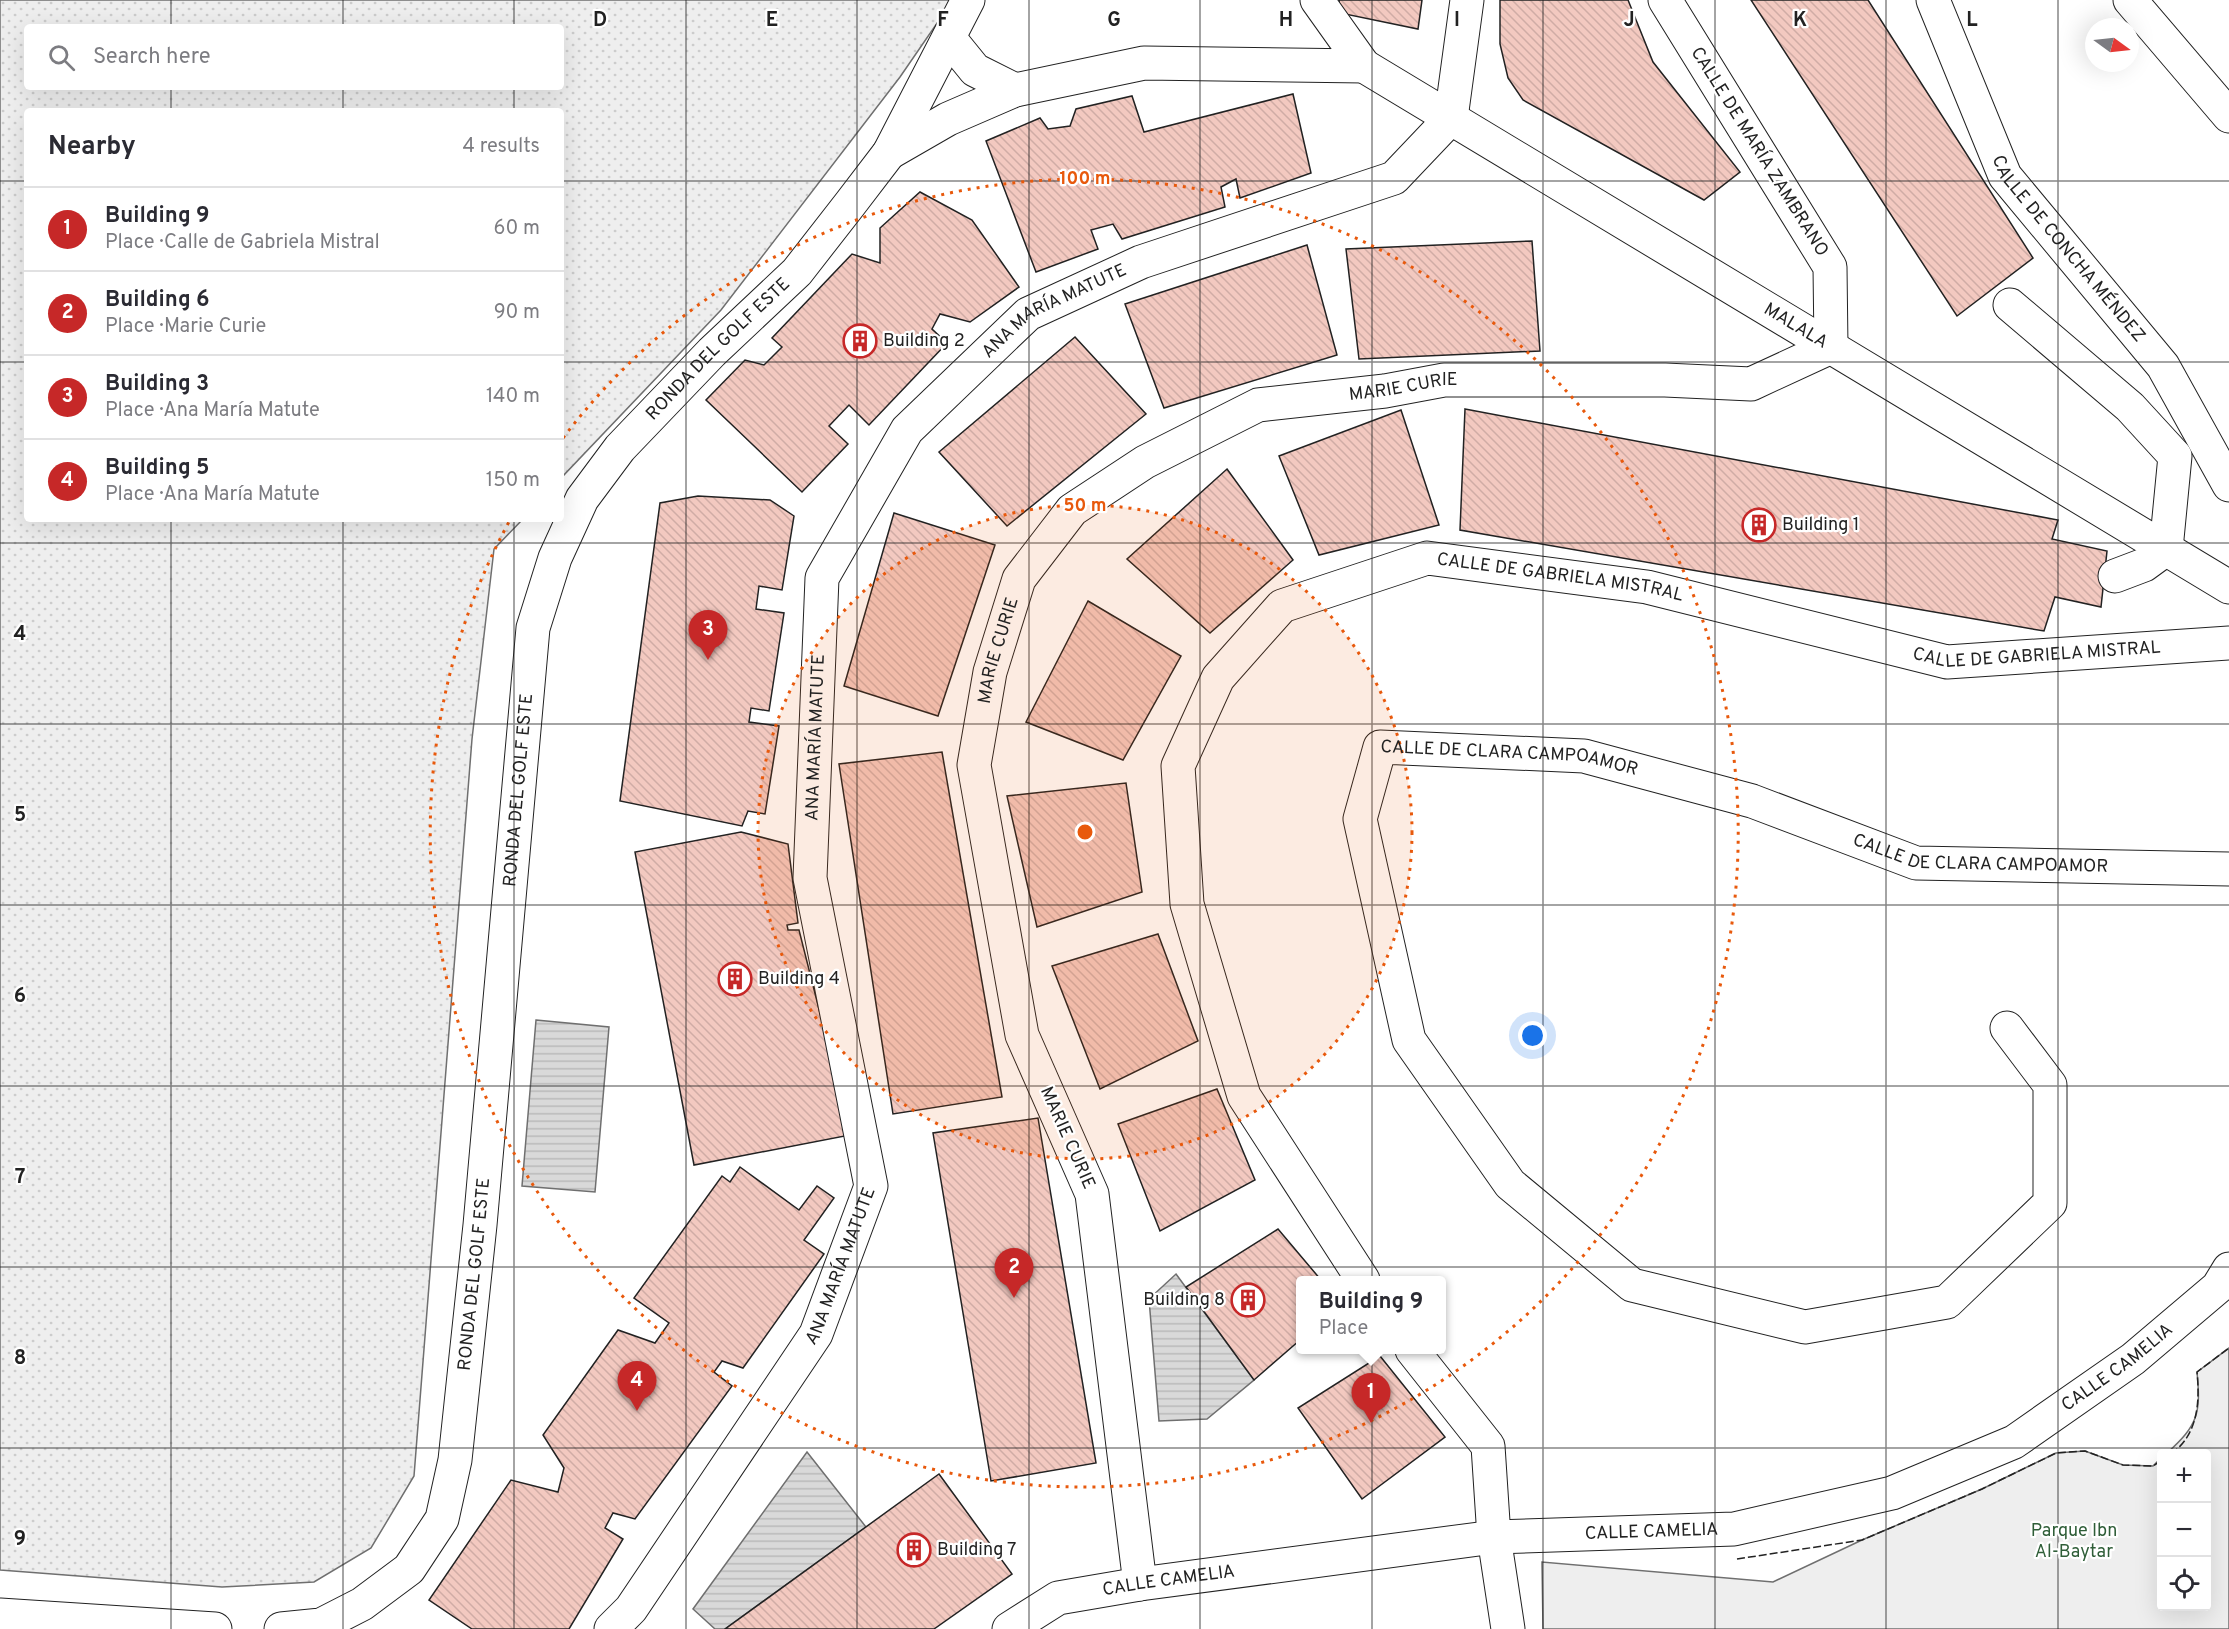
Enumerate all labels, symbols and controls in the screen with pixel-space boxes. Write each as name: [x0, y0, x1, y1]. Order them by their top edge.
text: D: [593, 8, 607, 34]
text: E: [766, 8, 778, 34]
text: F: [937, 8, 949, 34]
text: G: [1107, 8, 1121, 34]
text: H: [1279, 8, 1293, 34]
text: I: [1454, 8, 1460, 34]
text: J: [1623, 8, 1635, 34]
text: K: [1793, 8, 1807, 34]
text: L: [1966, 8, 1978, 34]
north arrow: [2085, 18, 2139, 72]
search box: [24, 24, 564, 90]
icon: search: [45, 41, 78, 74]
street label: CALLE DE MARÍA ZAMBRANO: [1685, 42, 1835, 261]
text: Search here: [93, 44, 211, 71]
text: Nearby: [48, 131, 136, 164]
text: 4 results: [463, 134, 540, 160]
street label: CALLE DE CONCHA MÉNDEZ: [1986, 152, 2150, 347]
text: 100 m: [1059, 168, 1111, 191]
text: Building 9: [105, 203, 210, 230]
text: 1: [64, 216, 72, 242]
text: 60 m: [494, 216, 540, 242]
text: Place · Calle de Gabriela Mistral: [105, 230, 380, 256]
street label: ANA MARÍA MATUTE: [977, 259, 1130, 364]
street label: RONDA DEL GOLF ESTE: [641, 273, 795, 425]
text: Building 6: [105, 287, 210, 314]
street label: MALALA: [1759, 298, 1832, 354]
text: 2: [61, 300, 74, 326]
text: 90 m: [494, 300, 540, 326]
text: Place · Marie Curie: [105, 314, 266, 340]
building icon: Building 2: [842, 323, 878, 359]
place label: Building 2: [883, 330, 965, 353]
street label: MARIE CURIE: [1348, 369, 1458, 406]
text: Building 3: [105, 371, 209, 398]
text: 3: [62, 384, 74, 410]
text: 140 m: [486, 384, 540, 410]
text: Place · Ana María Matute: [105, 398, 320, 424]
text: Building 5: [105, 455, 210, 482]
text: 4: [61, 468, 74, 494]
text: 150 m: [486, 468, 540, 494]
text: Place · Ana María Matute: [105, 482, 320, 508]
text: 50 m: [1063, 495, 1107, 518]
building icon: Building 1: [1741, 507, 1777, 543]
place label: Building 1: [1782, 514, 1859, 537]
street label: CALLE DE GABRIELA MISTRAL: [1436, 548, 1686, 607]
street label: MARIE CURIE: [973, 594, 1024, 706]
pin: 3: [688, 610, 728, 660]
text: 4: [14, 622, 26, 648]
street label: CALLE DE GABRIELA MISTRAL: [1910, 636, 2161, 674]
street label: ANA MARÍA MATUTE: [801, 654, 830, 822]
street label: RONDA DEL GOLF ESTE: [499, 693, 539, 888]
street label: CALLE DE CLARA CAMPOAMOR: [1380, 736, 1641, 781]
text: 5: [14, 803, 26, 829]
centre of rings: [1075, 822, 1095, 842]
street label: CALLE DE CLARA CAMPOAMOR: [1849, 829, 2108, 878]
building icon: Building 4: [717, 961, 753, 997]
place label: Building 4: [758, 968, 840, 991]
text: 6: [14, 984, 26, 1010]
your location: [1518, 1021, 1547, 1050]
street label: MARIE CURIE: [1034, 1083, 1100, 1193]
text: 7: [15, 1165, 25, 1191]
street label: RONDA DEL GOLF ESTE: [453, 1177, 496, 1372]
street label: ANA MARÍA MATUTE: [800, 1184, 881, 1350]
pin: 2: [994, 1248, 1034, 1298]
popup: [1296, 1276, 1446, 1354]
building icon: Building 8: [1230, 1282, 1266, 1318]
place label: Building 8: [1143, 1289, 1225, 1312]
text: Building 9: [1319, 1289, 1423, 1316]
text: Place: [1319, 1316, 1368, 1342]
street label: CALLE CAMELIA: [2057, 1319, 2178, 1417]
text: 8: [14, 1346, 26, 1372]
pin: 4: [618, 1362, 656, 1411]
pin: 1: [1352, 1374, 1390, 1423]
map controls: [2157, 1449, 2211, 1611]
button: +: [2157, 1449, 2211, 1503]
button: −: [2157, 1503, 2211, 1557]
street label: CALLE CAMELIA: [1584, 1518, 1719, 1545]
park label: Parque Ibn Al-Baytar: [2031, 1520, 2117, 1564]
text: 9: [14, 1527, 26, 1553]
building icon: Building 7: [896, 1532, 932, 1568]
place label: Building 7: [937, 1539, 1016, 1562]
button: locate: [2157, 1557, 2211, 1611]
street label: CALLE CAMELIA: [1101, 1560, 1236, 1602]

